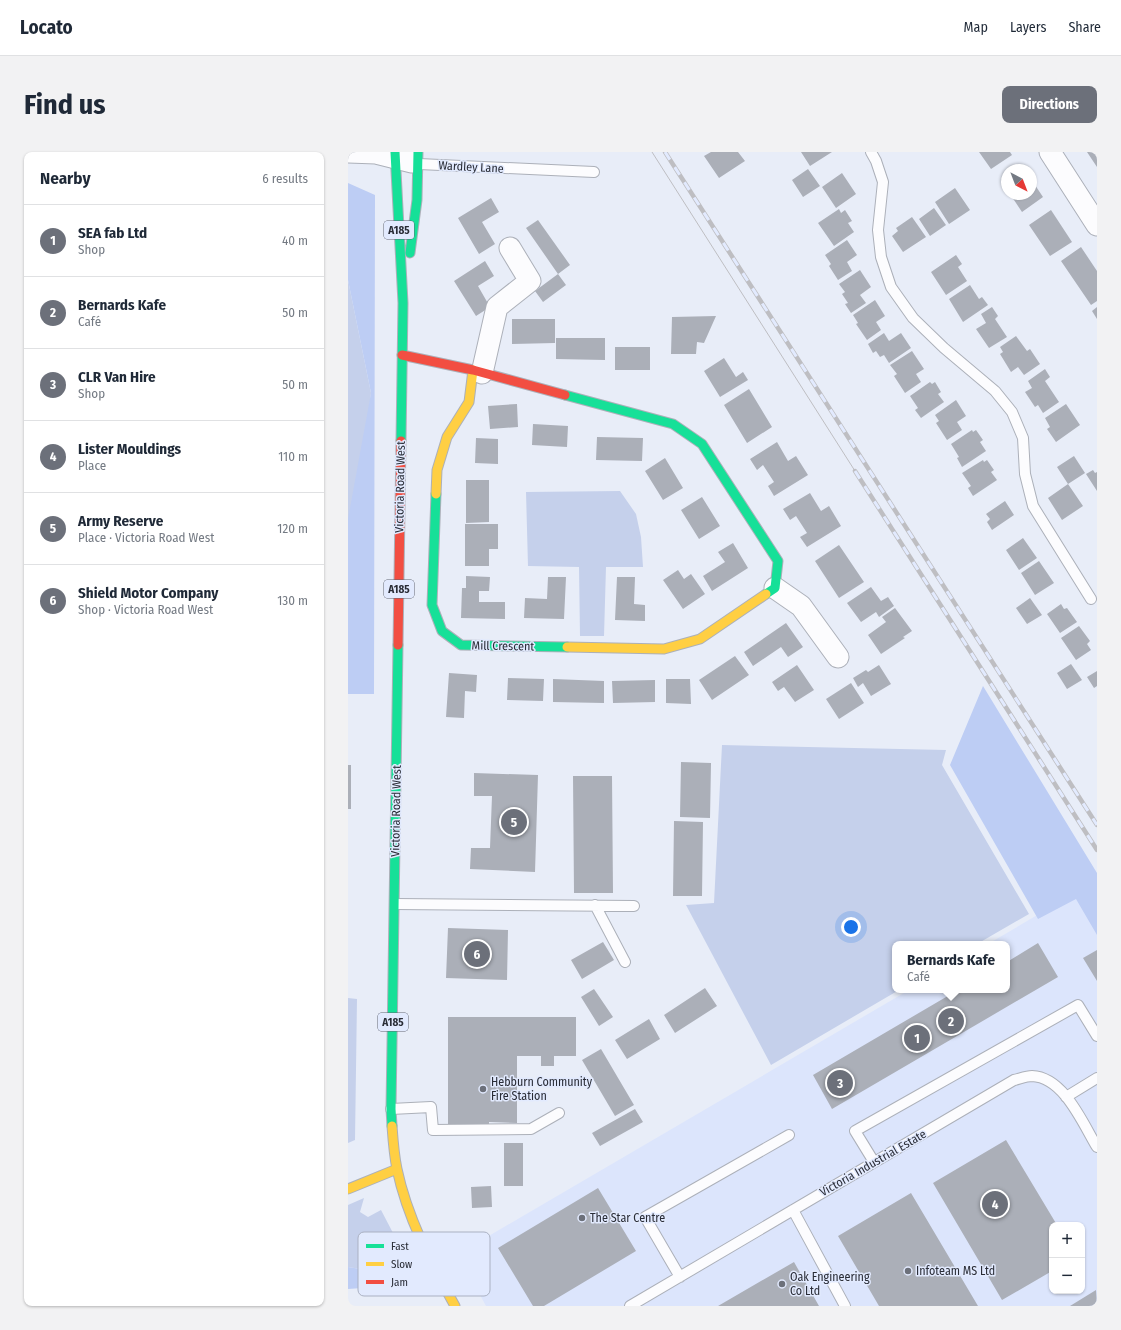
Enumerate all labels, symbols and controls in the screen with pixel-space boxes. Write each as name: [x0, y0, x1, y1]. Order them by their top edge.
text: Locato: [20, 16, 73, 39]
text: Map: [964, 19, 988, 36]
text: Layers: [1010, 19, 1046, 36]
text: Share: [1068, 19, 1101, 36]
button: Directions: [1002, 86, 1097, 123]
text: Find us: [24, 88, 106, 121]
street label: Wardley Lane: [438, 158, 504, 176]
north arrow: [1001, 164, 1037, 200]
text: Nearby: [40, 168, 91, 189]
text: 6 results: [262, 171, 308, 186]
road number: A185: [384, 221, 414, 239]
text: SEA fab Ltd: [78, 224, 147, 242]
text: 1: [50, 233, 56, 248]
text: 40 m: [282, 233, 308, 248]
text: Shop: [78, 242, 105, 257]
text: Bernards Kafe: [78, 296, 166, 314]
text: 2: [50, 305, 56, 320]
text: 50 m: [282, 305, 308, 320]
text: Café: [78, 314, 101, 329]
text: CLR Van Hire: [78, 368, 156, 386]
text: 3: [50, 377, 56, 392]
text: 50 m: [282, 377, 308, 392]
text: Shop: [78, 386, 105, 401]
text: Lister Mouldings: [78, 440, 181, 458]
street label: Victoria Road West: [392, 441, 408, 533]
text: 4: [50, 449, 56, 464]
text: 110 m: [278, 449, 308, 464]
text: Place: [78, 458, 106, 473]
text: Army Reserve: [78, 512, 163, 530]
text: 5: [50, 521, 56, 536]
text: 120 m: [277, 521, 308, 536]
text: Place · Victoria Road West: [78, 530, 214, 545]
road number: A185: [384, 580, 414, 598]
text: Shield Motor Company: [78, 584, 218, 602]
text: 6: [50, 593, 56, 608]
text: 130 m: [277, 593, 308, 608]
text: Shop · Victoria Road West: [78, 602, 213, 617]
street label: Mill Crescent: [472, 638, 534, 654]
street label: Victoria Road West: [388, 765, 404, 857]
pin: 5: [501, 807, 527, 837]
your location: [841, 917, 861, 937]
pin: 6: [464, 939, 490, 969]
popup: [892, 941, 1010, 993]
text: Bernards Kafe: [907, 951, 995, 969]
text: Café: [907, 969, 930, 984]
pin: 2: [938, 1006, 964, 1036]
road number: A185: [378, 1013, 408, 1031]
pin: 1: [904, 1023, 930, 1053]
pin: 3: [827, 1068, 853, 1098]
place label: Hebburn Community Fire Station: [491, 1075, 593, 1103]
marker: Hebburn Community Fire Station: [478, 1084, 488, 1094]
street label: Victoria Industrial Estate: [817, 1127, 929, 1199]
pin: 4: [982, 1189, 1008, 1219]
place label: The Star Centre: [590, 1211, 665, 1225]
marker: The Star Centre: [577, 1213, 587, 1223]
map controls: [1049, 1222, 1085, 1294]
button: +: [1049, 1222, 1085, 1258]
legend: [358, 1232, 490, 1296]
text: Fast: [391, 1240, 409, 1253]
text: Slow: [391, 1258, 412, 1271]
button: −: [1049, 1258, 1085, 1294]
place label: Infoteam MS Ltd: [916, 1264, 995, 1278]
marker: Infoteam MS Ltd: [903, 1266, 913, 1276]
place label: Oak Engineering Co Ltd: [790, 1270, 870, 1298]
text: Jam: [391, 1276, 408, 1289]
marker: Oak Engineering Co Ltd: [777, 1279, 787, 1289]

